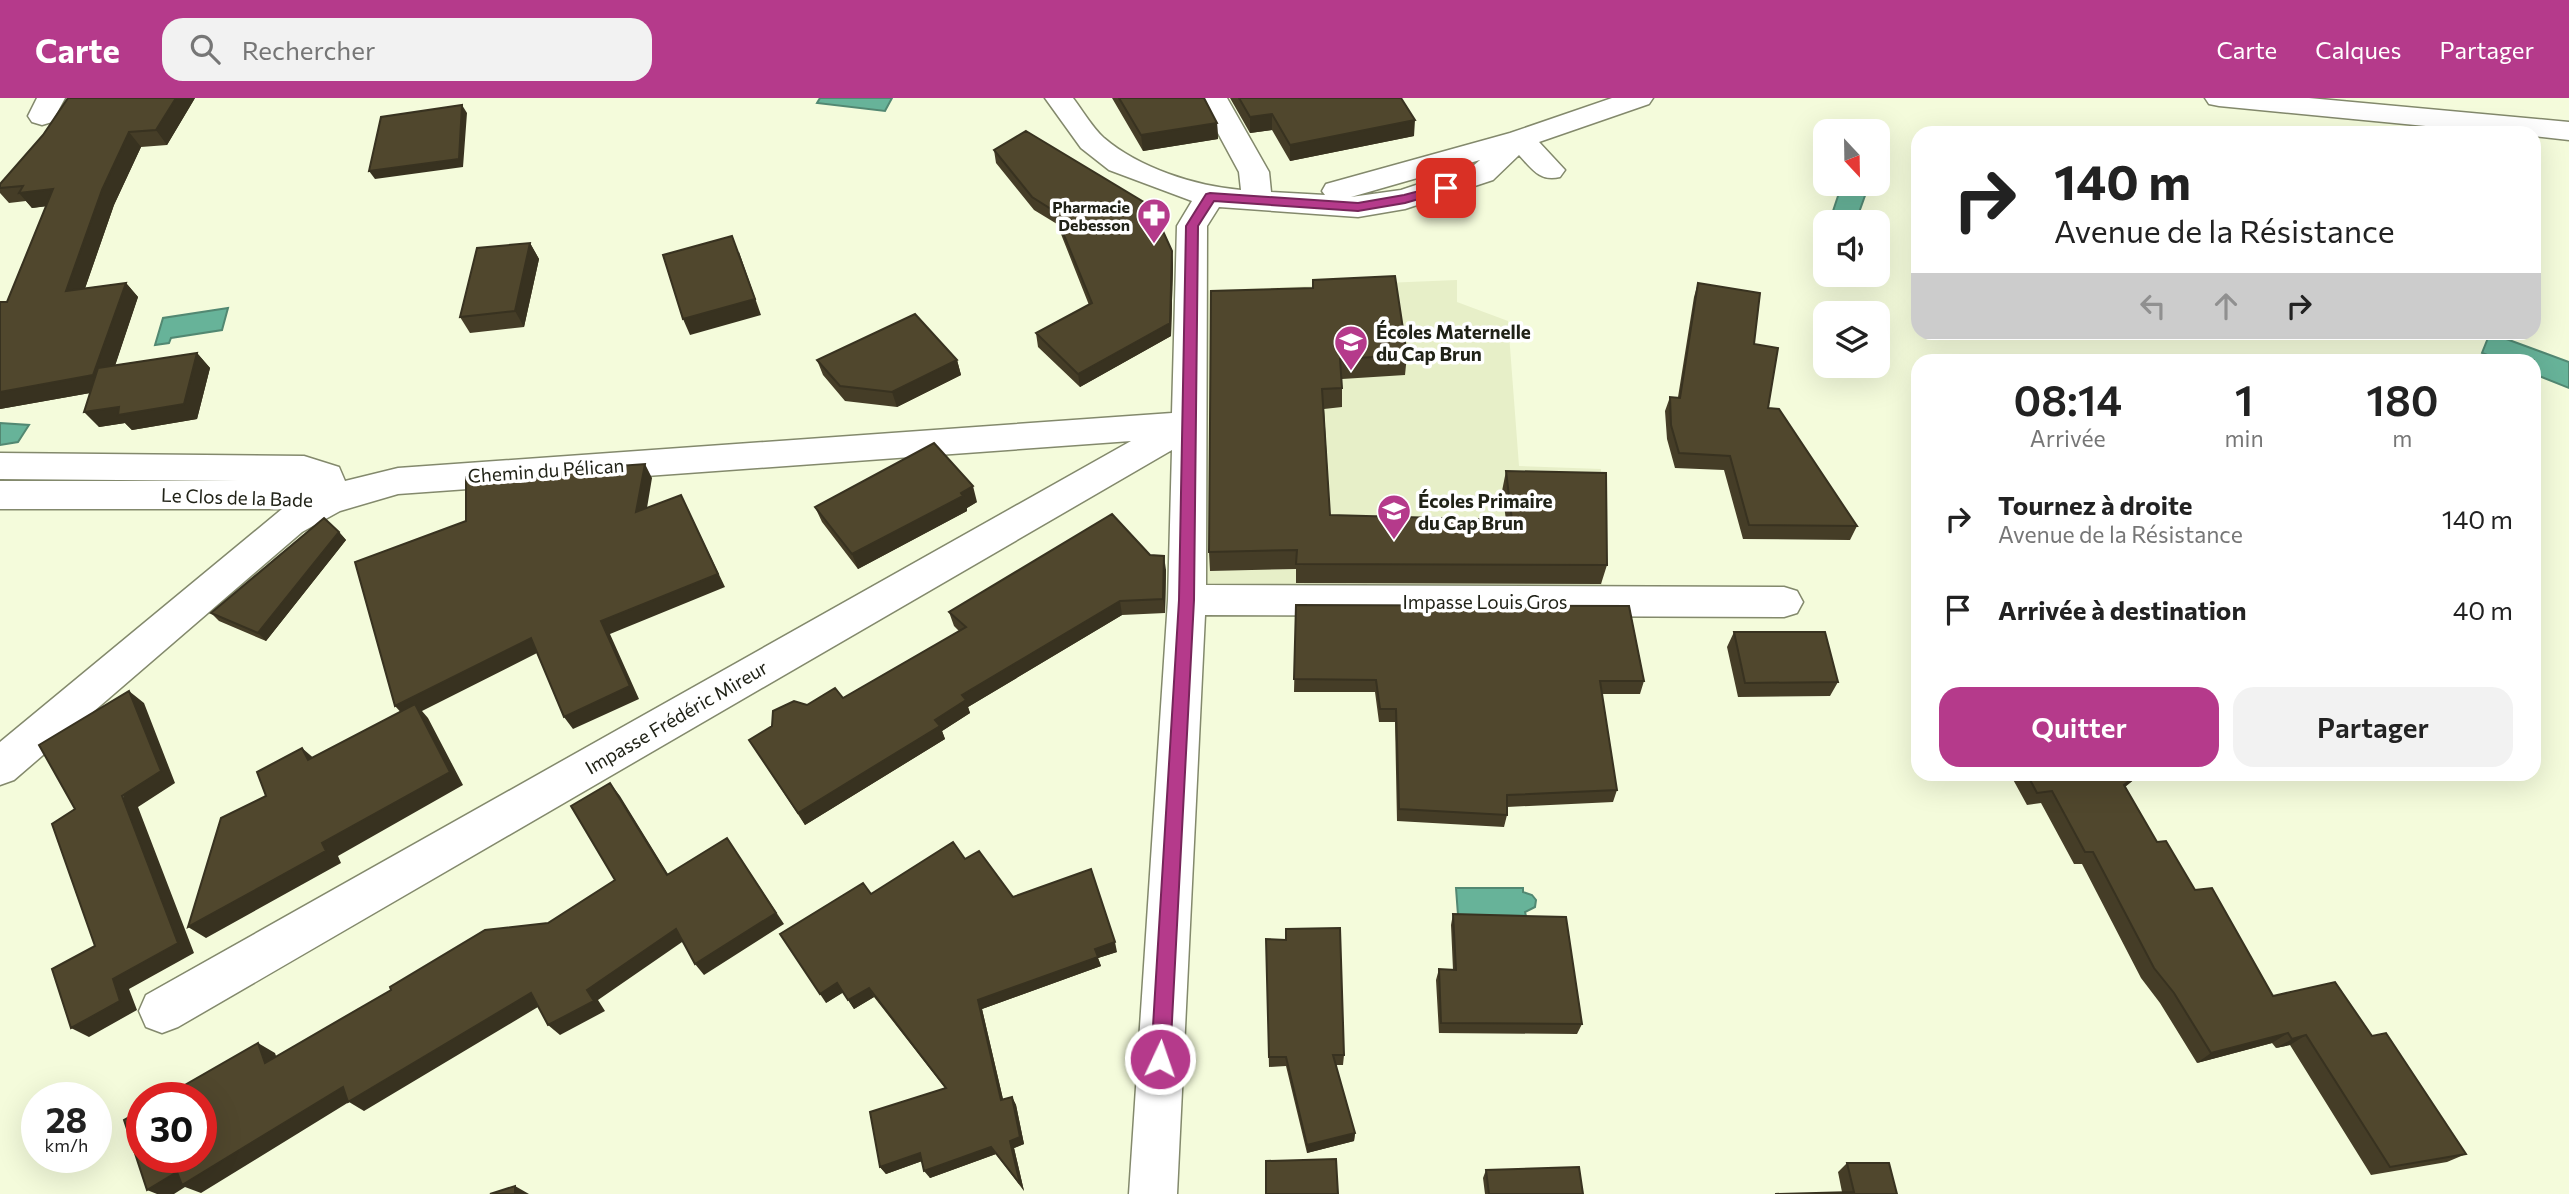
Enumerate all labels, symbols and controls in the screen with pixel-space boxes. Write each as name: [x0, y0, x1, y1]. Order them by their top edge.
search box: [162, 18, 652, 81]
text: Carte: [35, 29, 120, 70]
icon: search: [186, 30, 224, 68]
text: Rechercher: [242, 34, 375, 65]
text: Carte: [2216, 35, 2277, 64]
text: Calques: [2315, 35, 2401, 64]
text: Partager: [2439, 35, 2534, 64]
north arrow: [1813, 119, 1890, 196]
map controls: [1813, 119, 1890, 378]
text: 140 m: [2054, 150, 2191, 210]
icon: right: [1939, 154, 2030, 245]
pin: [1416, 158, 1476, 218]
icon: arrive: [1427, 169, 1465, 207]
pharmacy icon: Pharmacie Debesson: [1135, 196, 1173, 245]
place label: Pharmacie Debesson: [1052, 197, 1130, 234]
button: sound: [1813, 210, 1890, 287]
text: Avenue de la Résistance: [2054, 210, 2395, 250]
icon: left: [2134, 287, 2172, 325]
icon: ahead: [2207, 287, 2245, 325]
icon: right: [2280, 287, 2318, 325]
button: layers: [1813, 301, 1890, 378]
place label: Écoles Maternelle du Cap Brun: [1376, 320, 1531, 365]
school or university icon: Écoles Maternelle du Cap Brun: [1332, 323, 1370, 372]
text: 08:14: [2014, 373, 2122, 425]
text: 1: [2235, 373, 2253, 425]
text: 180: [2366, 373, 2438, 425]
text: Arrivée: [2030, 424, 2106, 452]
text: min: [2225, 424, 2264, 452]
text: m: [2392, 424, 2412, 452]
street label: Chemin du Pélican: [467, 453, 625, 487]
street label: Le Clos de la Bade: [161, 483, 313, 511]
place label: Écoles Primaire du Cap Brun: [1418, 489, 1552, 534]
text: Tournez à droite: [1998, 489, 2193, 520]
school or university icon: Écoles Primaire du Cap Brun: [1375, 492, 1413, 541]
icon: right: [1939, 500, 1977, 538]
text: 140 m: [2442, 503, 2513, 534]
text: Avenue de la Résistance: [1998, 520, 2243, 548]
street label: Impasse Louis Gros: [1403, 590, 1568, 613]
icon: arrive: [1939, 591, 1977, 629]
text: Arrivée à destination: [1998, 594, 2246, 625]
text: 40 m: [2453, 594, 2513, 625]
street label: Impasse Frédéric Mireur: [581, 655, 772, 779]
button: Quitter: [1939, 687, 2219, 767]
button: Partager: [2233, 687, 2513, 767]
position arrow: [1123, 1022, 1197, 1096]
speed limit sign: 30: [126, 1082, 217, 1173]
text: 28: [46, 1097, 87, 1140]
text: km/h: [45, 1134, 88, 1156]

